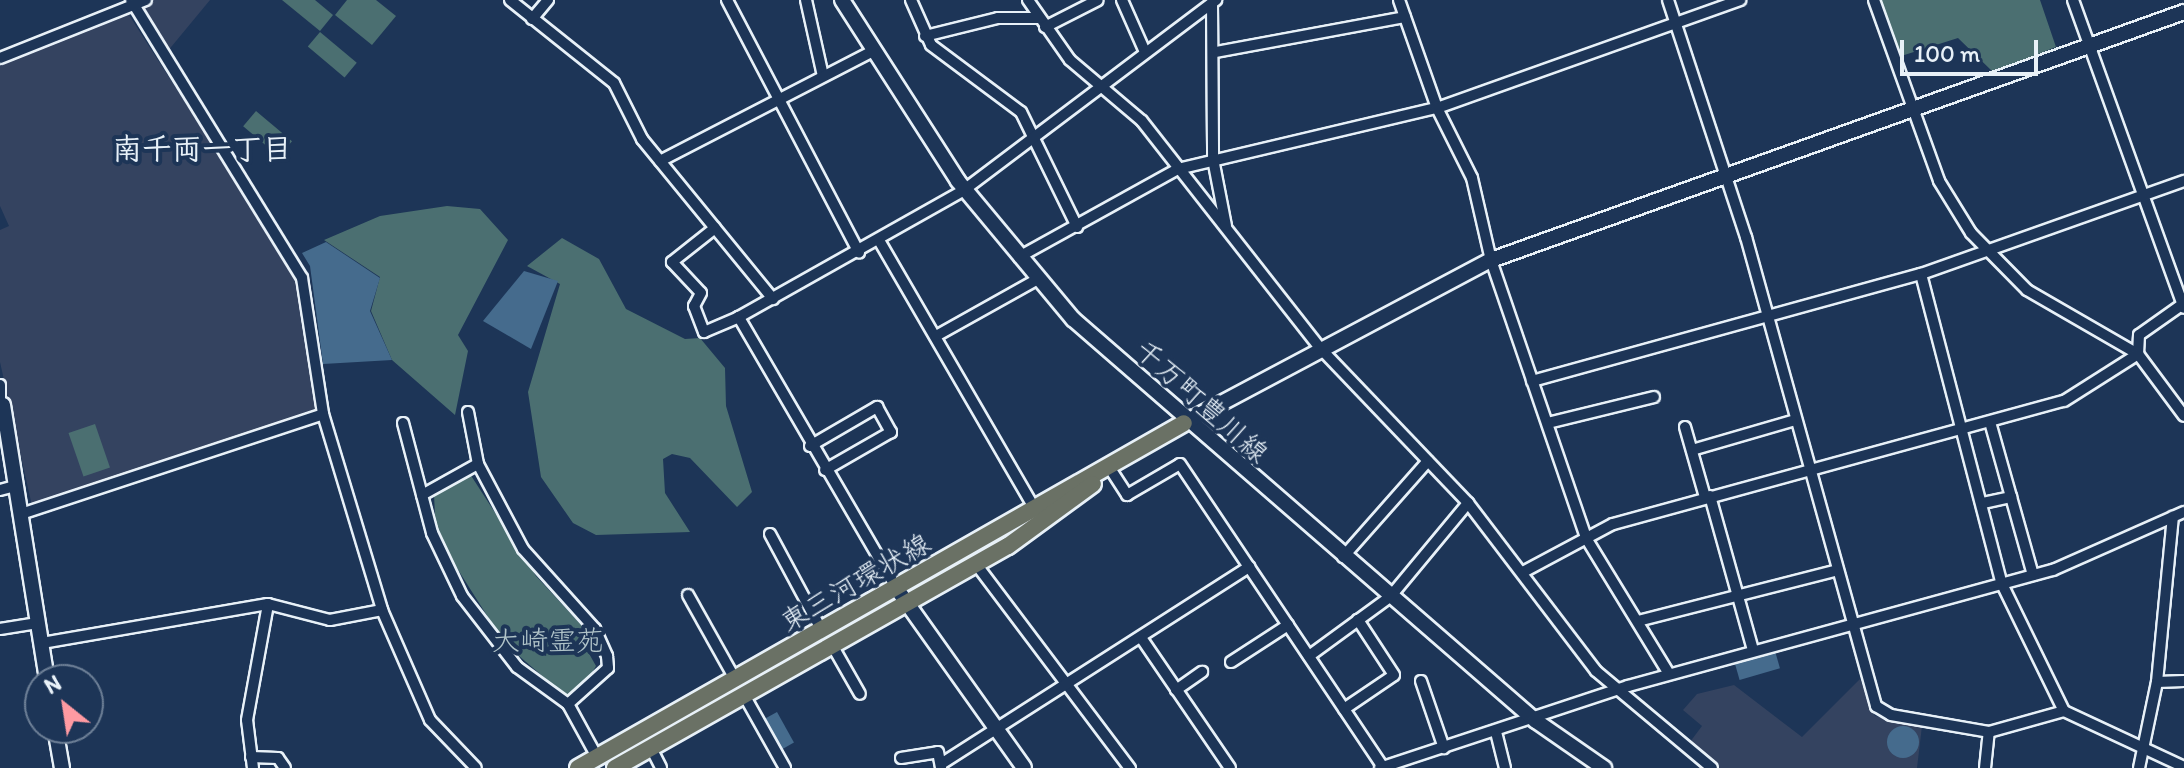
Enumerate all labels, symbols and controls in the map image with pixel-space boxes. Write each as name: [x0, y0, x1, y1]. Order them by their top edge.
scale bar: [1904, 24, 2042, 74]
text: 100 m: [1914, 39, 1980, 68]
district label: 南千両一丁目: [112, 131, 292, 167]
street label: 千万町豊川線: [1128, 332, 1276, 470]
street label: 東三河環状線: [774, 525, 936, 639]
park label: 大崎霊苑: [492, 623, 604, 657]
north arrow: [24, 664, 104, 744]
text: N: [40, 669, 66, 700]

